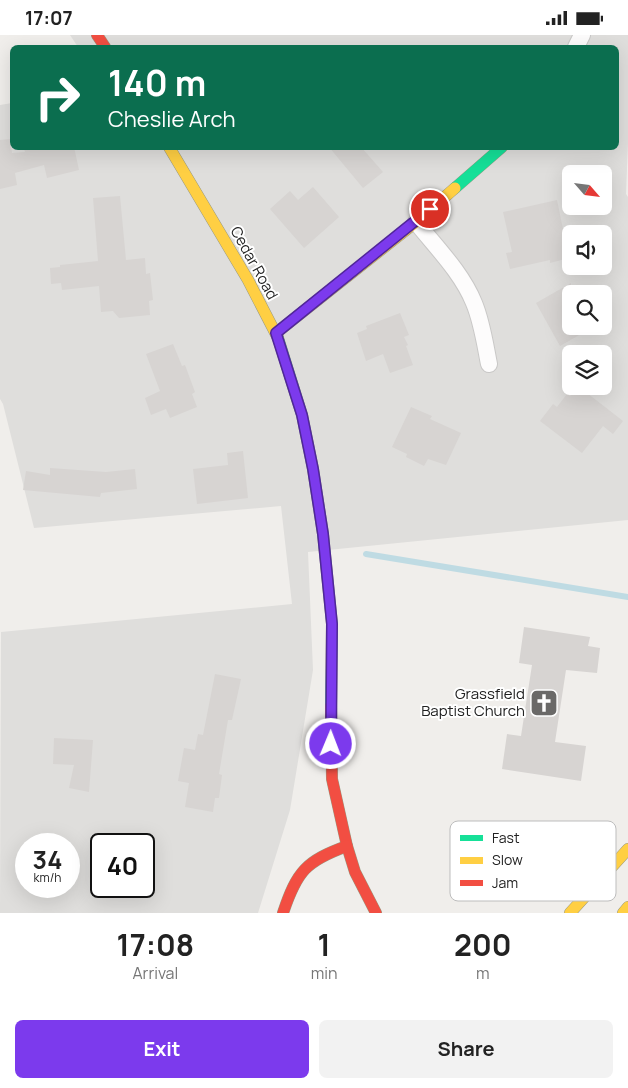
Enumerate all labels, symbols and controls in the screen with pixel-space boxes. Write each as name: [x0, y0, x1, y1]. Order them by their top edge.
text: 17:07: [25, 5, 73, 31]
text: 140 m: [108, 59, 206, 107]
icon: right: [25, 65, 90, 130]
text: Cheslie Arch: [108, 104, 236, 134]
north arrow: [562, 165, 612, 215]
map controls: [562, 165, 612, 395]
pin: [409, 188, 451, 230]
icon: arrive: [416, 195, 444, 223]
street label: Cedar Road: [226, 222, 283, 303]
button: sound: [562, 225, 612, 275]
button: search: [562, 285, 612, 335]
button: layers: [562, 345, 612, 395]
place label: Grassfield Baptist Church: [421, 683, 525, 721]
church icon: Grassfield Baptist Church: [529, 688, 559, 718]
position arrow: [304, 717, 356, 769]
legend: [450, 821, 616, 901]
text: Fast: [492, 828, 520, 847]
speed limit sign: 40: [90, 833, 155, 898]
text: 34: [33, 842, 62, 877]
text: Slow: [492, 850, 523, 869]
text: km/h: [34, 869, 61, 886]
text: Jam: [492, 873, 518, 892]
text: 17:08: [117, 924, 194, 965]
text: 1: [318, 924, 331, 965]
text: 200: [454, 924, 511, 965]
text: Arrival: [132, 962, 178, 984]
text: min: [311, 962, 337, 984]
text: m: [476, 962, 490, 984]
button: Exit: [15, 1020, 309, 1078]
button: Share: [319, 1020, 613, 1078]

